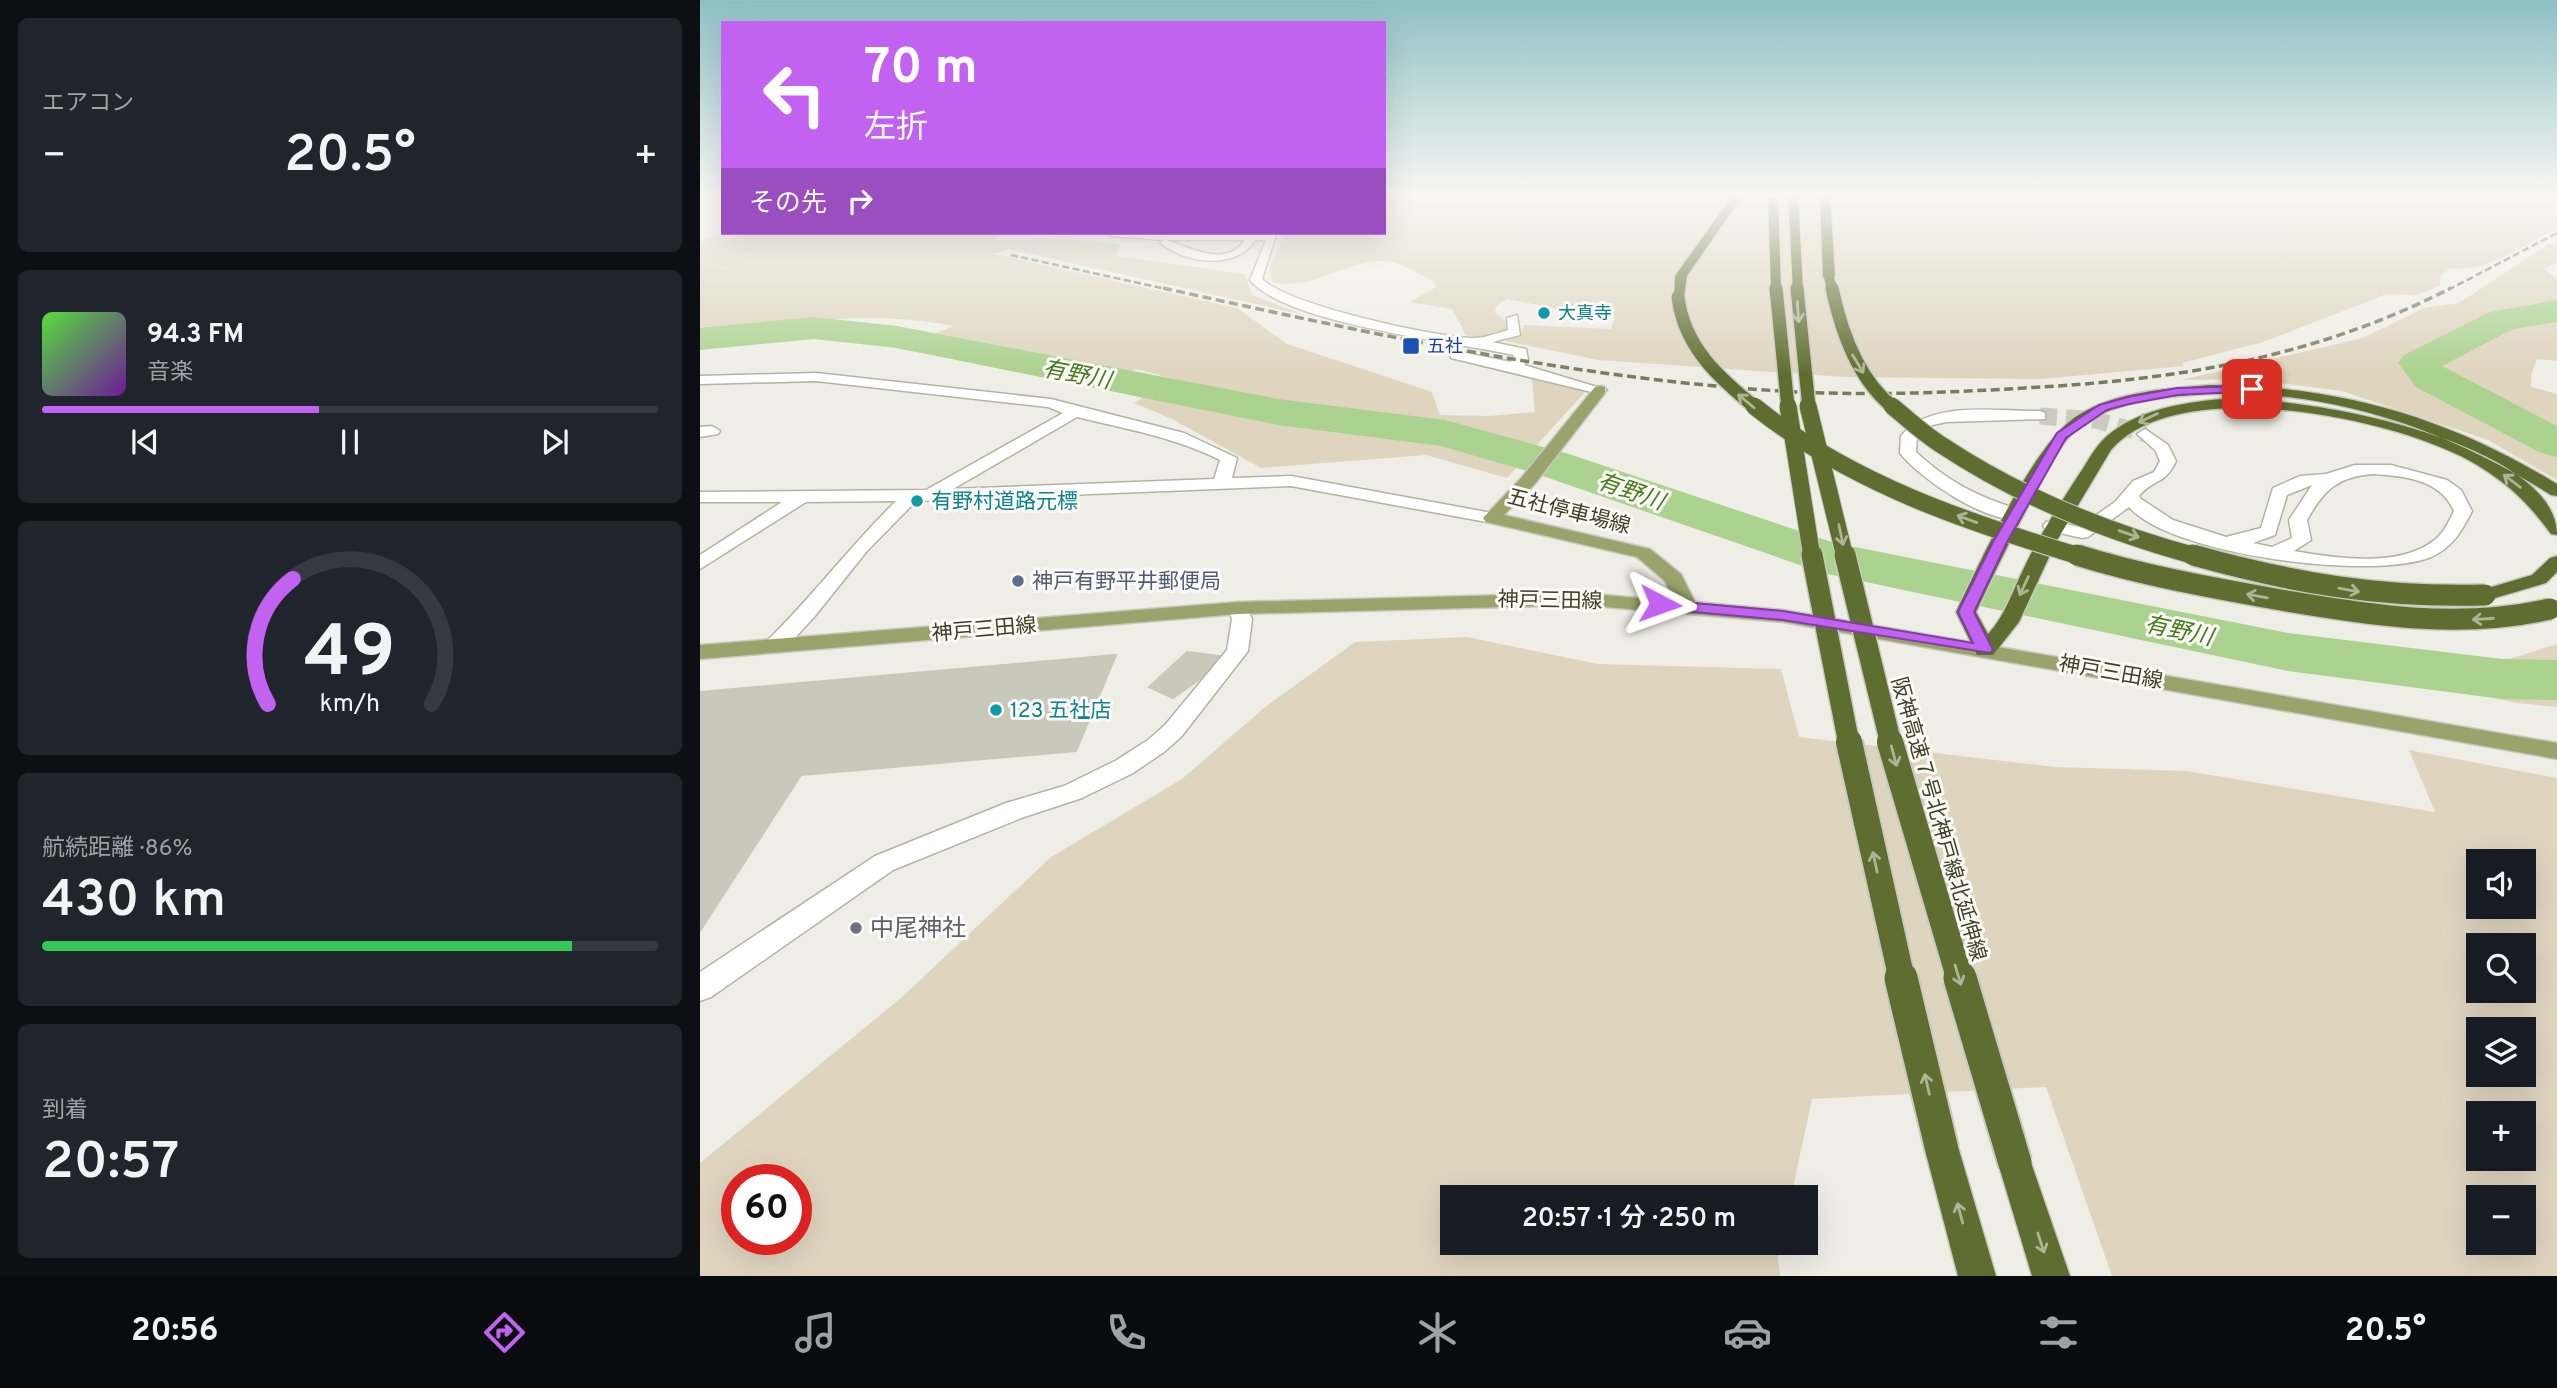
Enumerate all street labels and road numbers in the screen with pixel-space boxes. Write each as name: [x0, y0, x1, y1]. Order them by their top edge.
street label: 五社停車場線: [1504, 484, 1633, 541]
street label: 神戸三田線: [1497, 587, 1603, 616]
street label: 神戸三田線: [931, 612, 1038, 649]
street label: 神戸三田線: [2057, 651, 2165, 696]
street label: 阪神高速７号北神戸線北延伸線: [1884, 674, 1991, 964]

